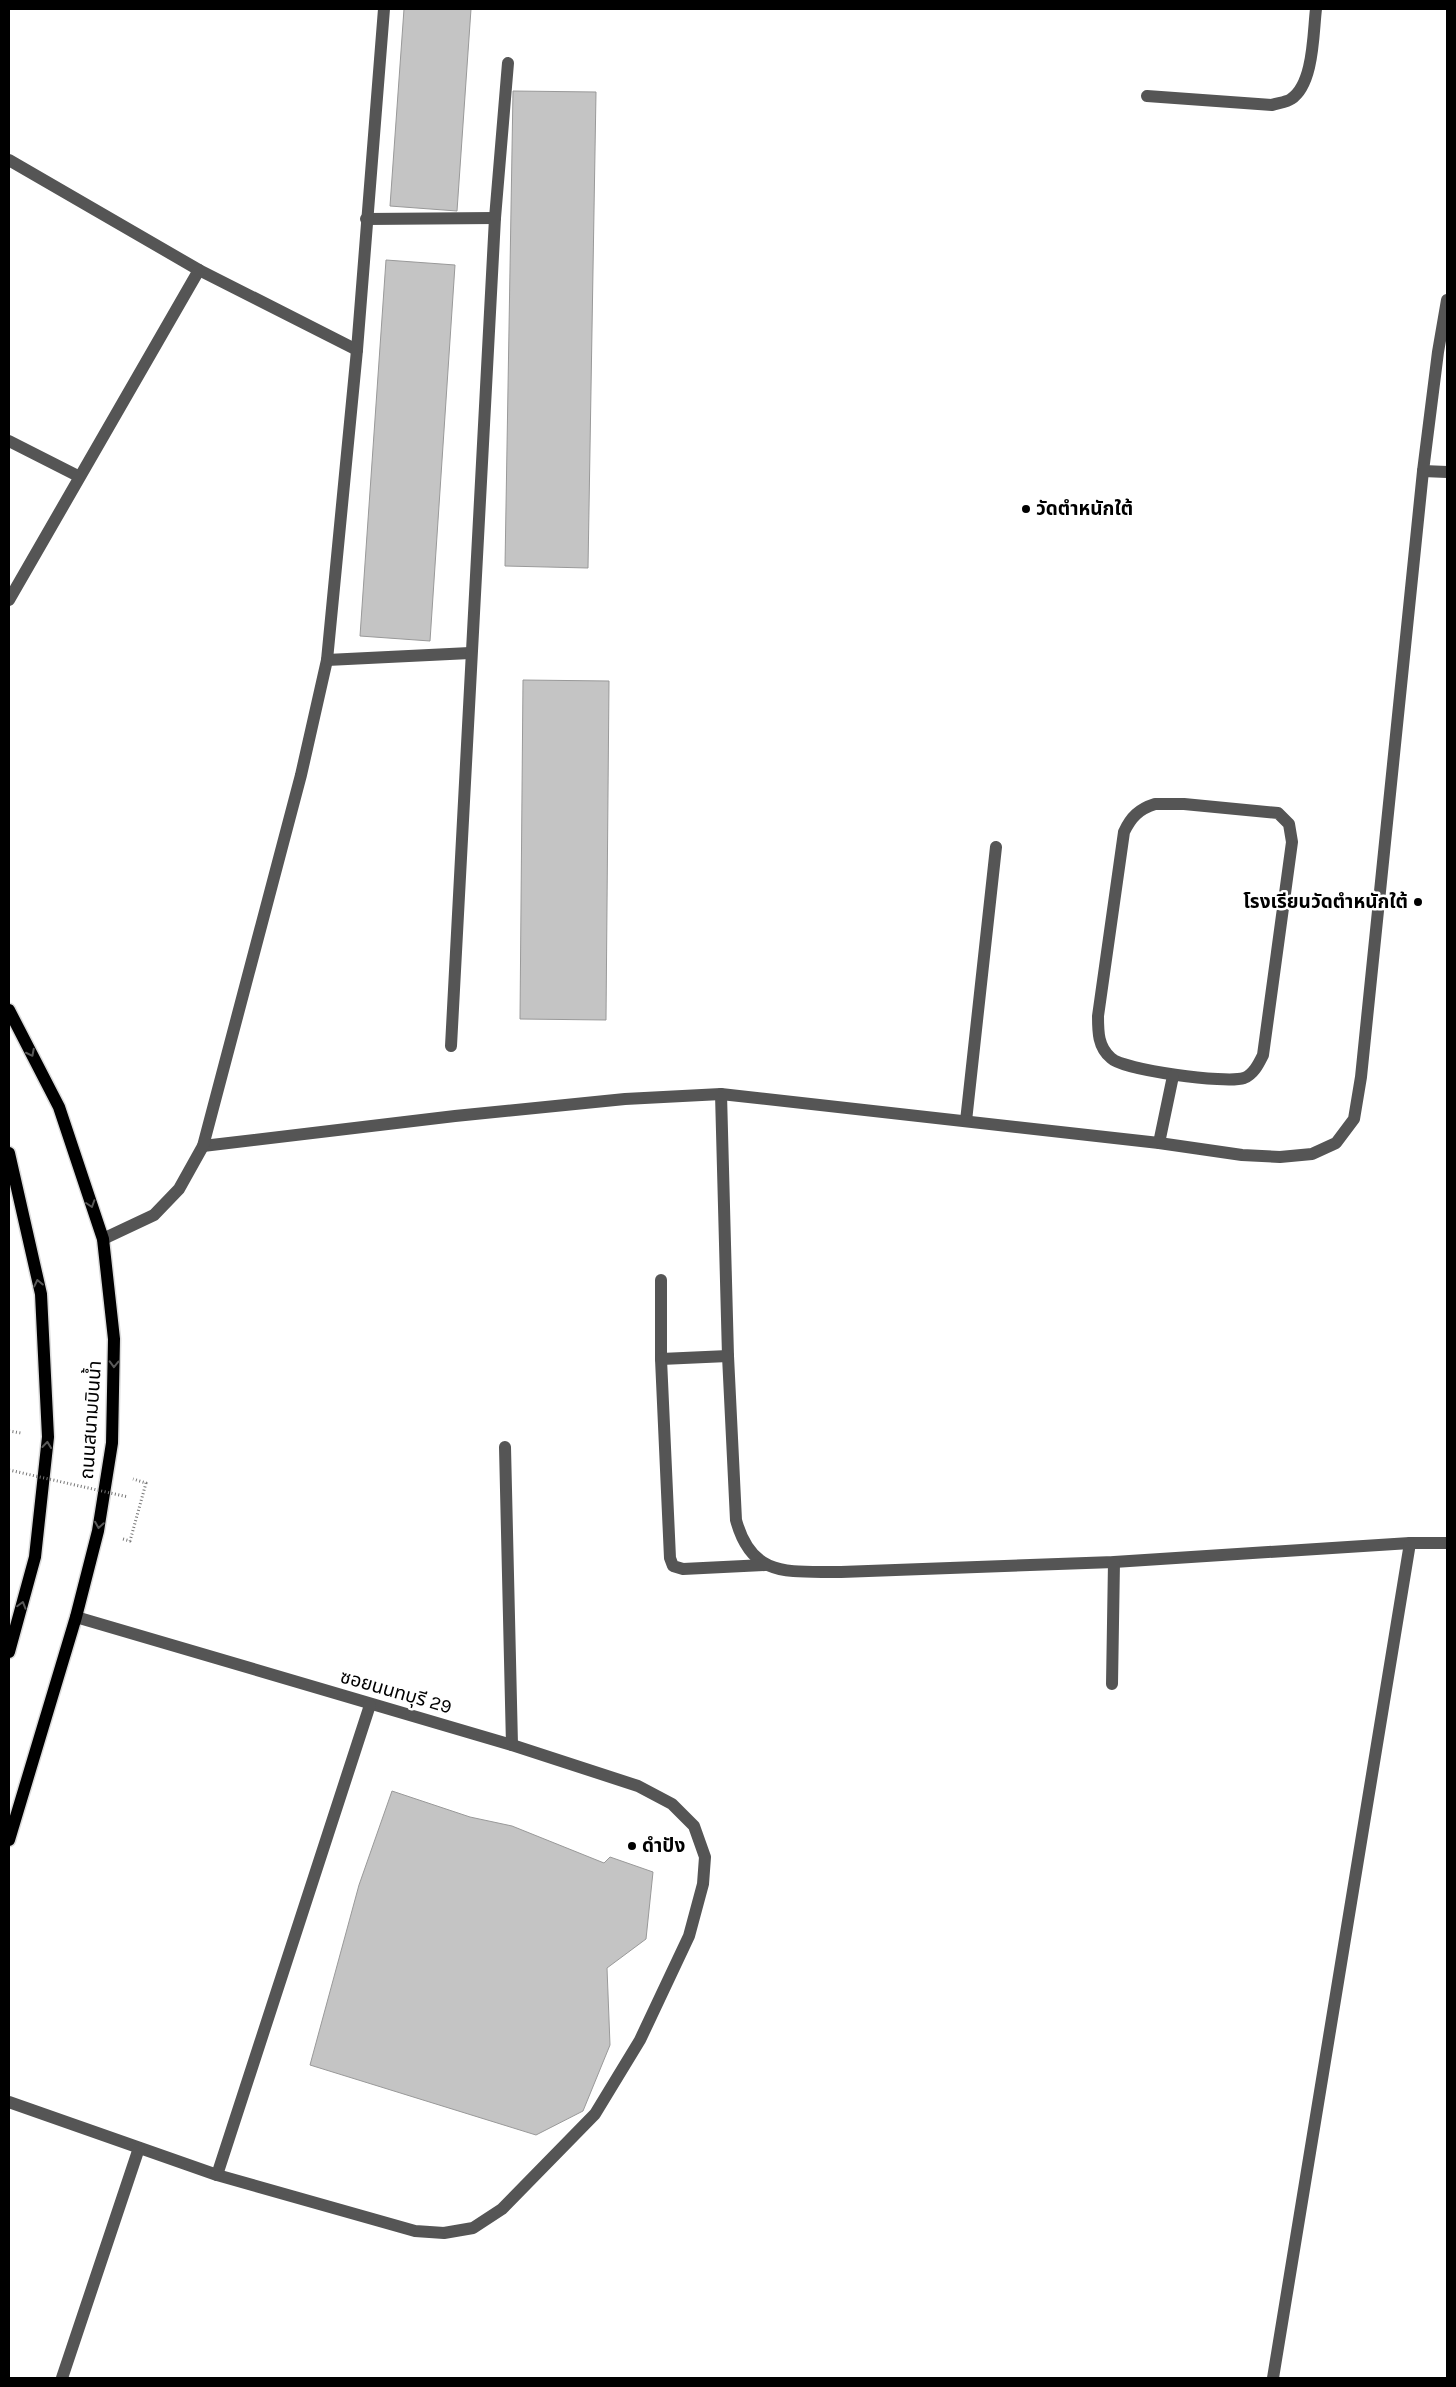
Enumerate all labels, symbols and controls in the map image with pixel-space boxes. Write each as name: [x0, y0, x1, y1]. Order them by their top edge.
place label: วัดตำหนักใต้: [1036, 498, 1133, 520]
marker: วัดตำหนักใต้: [1020, 503, 1032, 515]
place label: โรงเรียนวัดตำหนักใต้: [1243, 891, 1408, 913]
marker: โรงเรียนวัดตำหนักใต้: [1412, 896, 1424, 908]
one-way arrow: [25, 1048, 35, 1057]
one-way arrow: [85, 1199, 95, 1207]
one-way arrow: [34, 1279, 44, 1288]
street label: ถนนสนามบินน้ำ: [73, 1360, 106, 1480]
one-way arrow: [108, 1360, 119, 1368]
one-way arrow: [41, 1441, 52, 1449]
one-way arrow: [95, 1521, 105, 1529]
one-way arrow: [16, 1602, 26, 1610]
street label: ซอยนนทบุรี 29: [338, 1666, 454, 1718]
place label: ดำปัง: [642, 1835, 685, 1857]
marker: ดำปัง: [626, 1840, 638, 1852]

